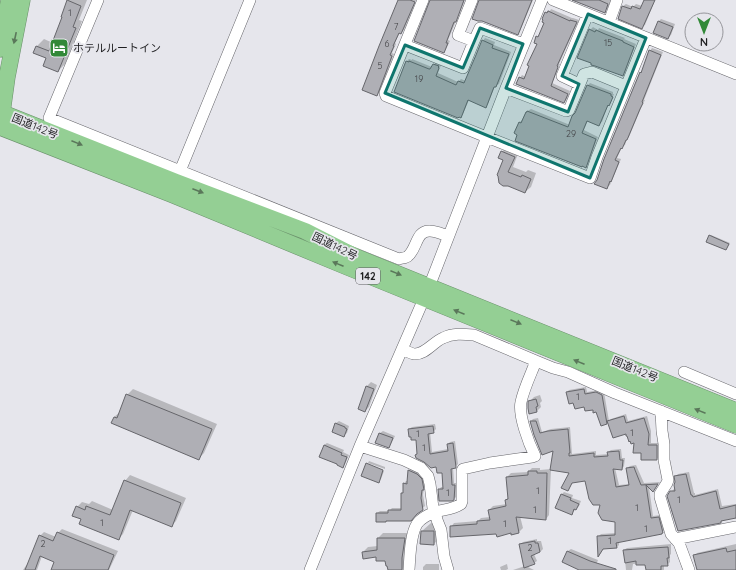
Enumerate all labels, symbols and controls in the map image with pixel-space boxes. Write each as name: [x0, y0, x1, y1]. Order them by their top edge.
house number: 1: [68, 7, 72, 18]
north arrow: [684, 12, 724, 52]
house number: 7: [394, 21, 399, 32]
one-way arrow: [11, 32, 17, 44]
text: N: [700, 35, 708, 49]
hotel icon: ホテルルートイン: [48, 37, 70, 59]
house number: 15: [604, 37, 612, 48]
house number: 6: [385, 38, 390, 49]
place label: ホテルルートイン: [73, 41, 161, 55]
house number: 5: [378, 60, 383, 71]
house number: 19: [415, 73, 423, 84]
street label: 国道142号: [10, 110, 60, 142]
house number: 29: [566, 128, 576, 139]
one-way arrow: [72, 141, 84, 147]
one-way arrow: [193, 188, 205, 194]
street label: 国道142号: [310, 229, 360, 263]
one-way arrow: [332, 260, 344, 266]
road number: 142: [356, 268, 380, 284]
one-way arrow: [390, 271, 402, 277]
one-way arrow: [453, 309, 465, 316]
one-way arrow: [511, 319, 523, 325]
street label: 国道142号: [610, 353, 660, 385]
one-way arrow: [573, 358, 585, 364]
house number: 1: [576, 391, 580, 402]
one-way arrow: [693, 407, 705, 413]
house number: 1: [630, 427, 634, 438]
house number: 1: [416, 428, 420, 439]
house number: 1: [422, 442, 426, 453]
house number: 1: [536, 485, 540, 496]
house number: 1: [446, 487, 450, 498]
house number: 1: [677, 494, 681, 505]
house number: 1: [635, 502, 639, 513]
house number: 1: [533, 504, 537, 515]
house number: 1: [100, 517, 104, 528]
house number: 1: [503, 518, 507, 529]
house number: 1: [644, 523, 648, 534]
house number: 1: [608, 535, 612, 546]
house number: 2: [41, 538, 46, 549]
house number: 2: [528, 542, 533, 553]

